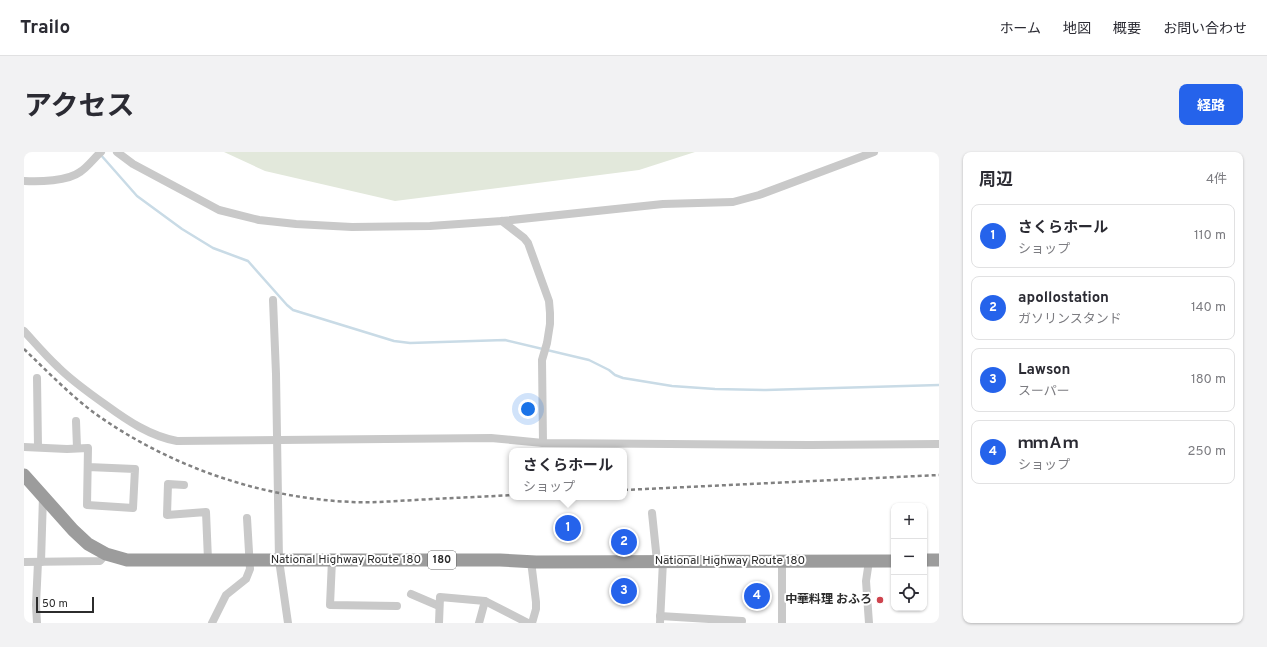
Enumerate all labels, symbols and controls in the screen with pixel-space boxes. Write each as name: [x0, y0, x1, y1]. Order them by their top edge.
text: Trailo: [20, 16, 70, 40]
text: ホーム: [999, 21, 1041, 38]
text: 地図: [1063, 21, 1091, 38]
text: 概要: [1113, 21, 1141, 38]
text: お問い合わせ: [1163, 21, 1247, 38]
button: 経路: [1179, 84, 1243, 125]
text: アクセス: [24, 90, 135, 126]
text: 周辺: [979, 170, 1013, 192]
text: 4件: [1206, 172, 1227, 188]
text: さくらホール: [1018, 219, 1108, 238]
text: 1: [990, 228, 996, 244]
text: 110 m: [1194, 228, 1226, 244]
text: ショップ: [1018, 242, 1070, 258]
text: apollostation: [1018, 289, 1109, 308]
text: 2: [989, 300, 997, 316]
text: 140 m: [1191, 300, 1226, 316]
text: ガソリンスタンド: [1018, 312, 1122, 328]
text: Lawson: [1018, 361, 1070, 380]
text: 3: [989, 372, 997, 388]
text: 180 m: [1191, 372, 1226, 388]
text: スーパー: [1018, 384, 1070, 400]
your location: [518, 399, 538, 419]
text: ｍｍＡｍ: [1018, 435, 1078, 454]
text: 4: [989, 444, 997, 460]
text: 250 m: [1188, 444, 1226, 460]
popup: [509, 448, 627, 500]
text: さくらホール: [523, 457, 613, 476]
text: ショップ: [1018, 458, 1070, 474]
text: ショップ: [523, 480, 575, 496]
map controls: [891, 503, 927, 611]
button: +: [891, 503, 927, 539]
pin: 1: [555, 513, 581, 543]
pin: 2: [611, 527, 637, 557]
button: −: [891, 539, 927, 575]
road number: 180: [428, 551, 456, 569]
street label: National Highway Route 180: [271, 552, 421, 568]
street label: National Highway Route 180: [655, 553, 805, 569]
button: locate: [891, 575, 927, 611]
pin: 3: [611, 576, 637, 606]
pin: 4: [744, 581, 770, 611]
place label: 中華料理 おふろ: [785, 592, 872, 608]
scale bar: [36, 595, 94, 614]
marker: 中華料理 おふろ: [875, 595, 885, 605]
text: 50 m: [42, 597, 68, 611]

